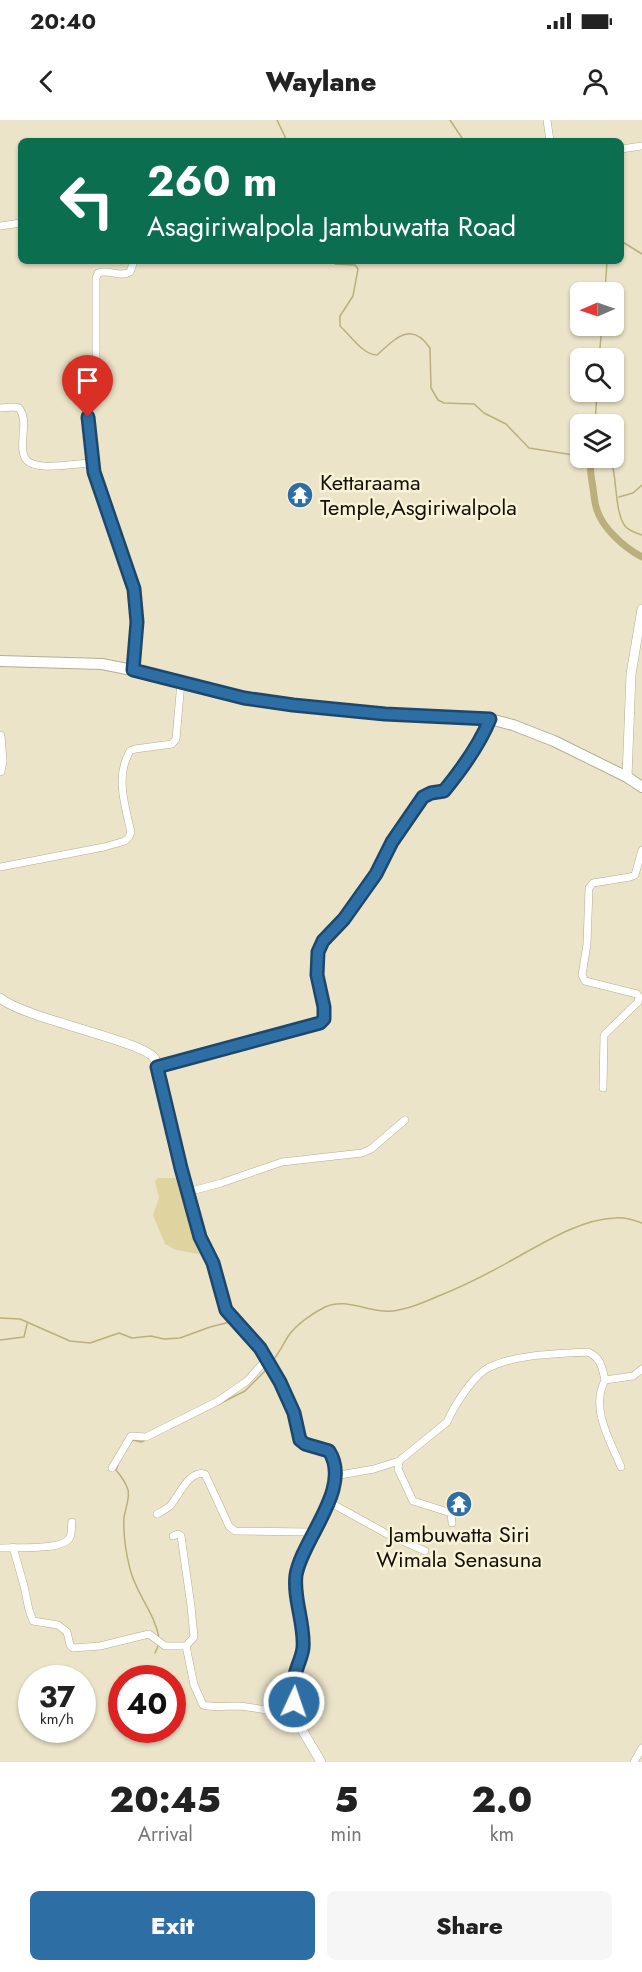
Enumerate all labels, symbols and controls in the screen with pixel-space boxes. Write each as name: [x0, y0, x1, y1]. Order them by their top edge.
text: 20:40: [30, 5, 96, 37]
text: Waylane: [266, 62, 376, 101]
icon: back: [30, 65, 63, 98]
icon: person: [579, 65, 612, 98]
text: 260 m: [147, 151, 278, 212]
icon: left: [48, 162, 126, 240]
text: Asagiriwalpola Jambuwatta Road: [147, 207, 516, 246]
north arrow: [570, 282, 624, 336]
map controls: [570, 282, 624, 468]
button: search: [570, 348, 624, 402]
pin: [62, 355, 113, 417]
icon: arrive: [71, 364, 104, 397]
button: layers: [570, 414, 624, 468]
place label: Kettaraama Temple,Asgiriwalpola: [320, 466, 517, 523]
temple icon: Kettaraama Temple,Asgiriwalpola: [285, 480, 315, 510]
temple icon: Jambuwatta Siri Wimala Senasuna: [444, 1489, 474, 1519]
place label: Jambuwatta Siri Wimala Senasuna: [376, 1518, 542, 1575]
speed limit sign: 40: [108, 1665, 186, 1743]
position arrow: [262, 1670, 326, 1734]
text: 37: [39, 1675, 75, 1718]
text: km/h: [40, 1708, 74, 1730]
text: 20:45: [110, 1773, 221, 1825]
text: 5: [334, 1773, 358, 1825]
text: 2.0: [471, 1773, 532, 1825]
text: Arrival: [138, 1820, 193, 1849]
text: min: [331, 1820, 362, 1849]
text: km: [490, 1820, 514, 1849]
button: Exit: [30, 1891, 315, 1960]
button: Share: [327, 1891, 612, 1960]

